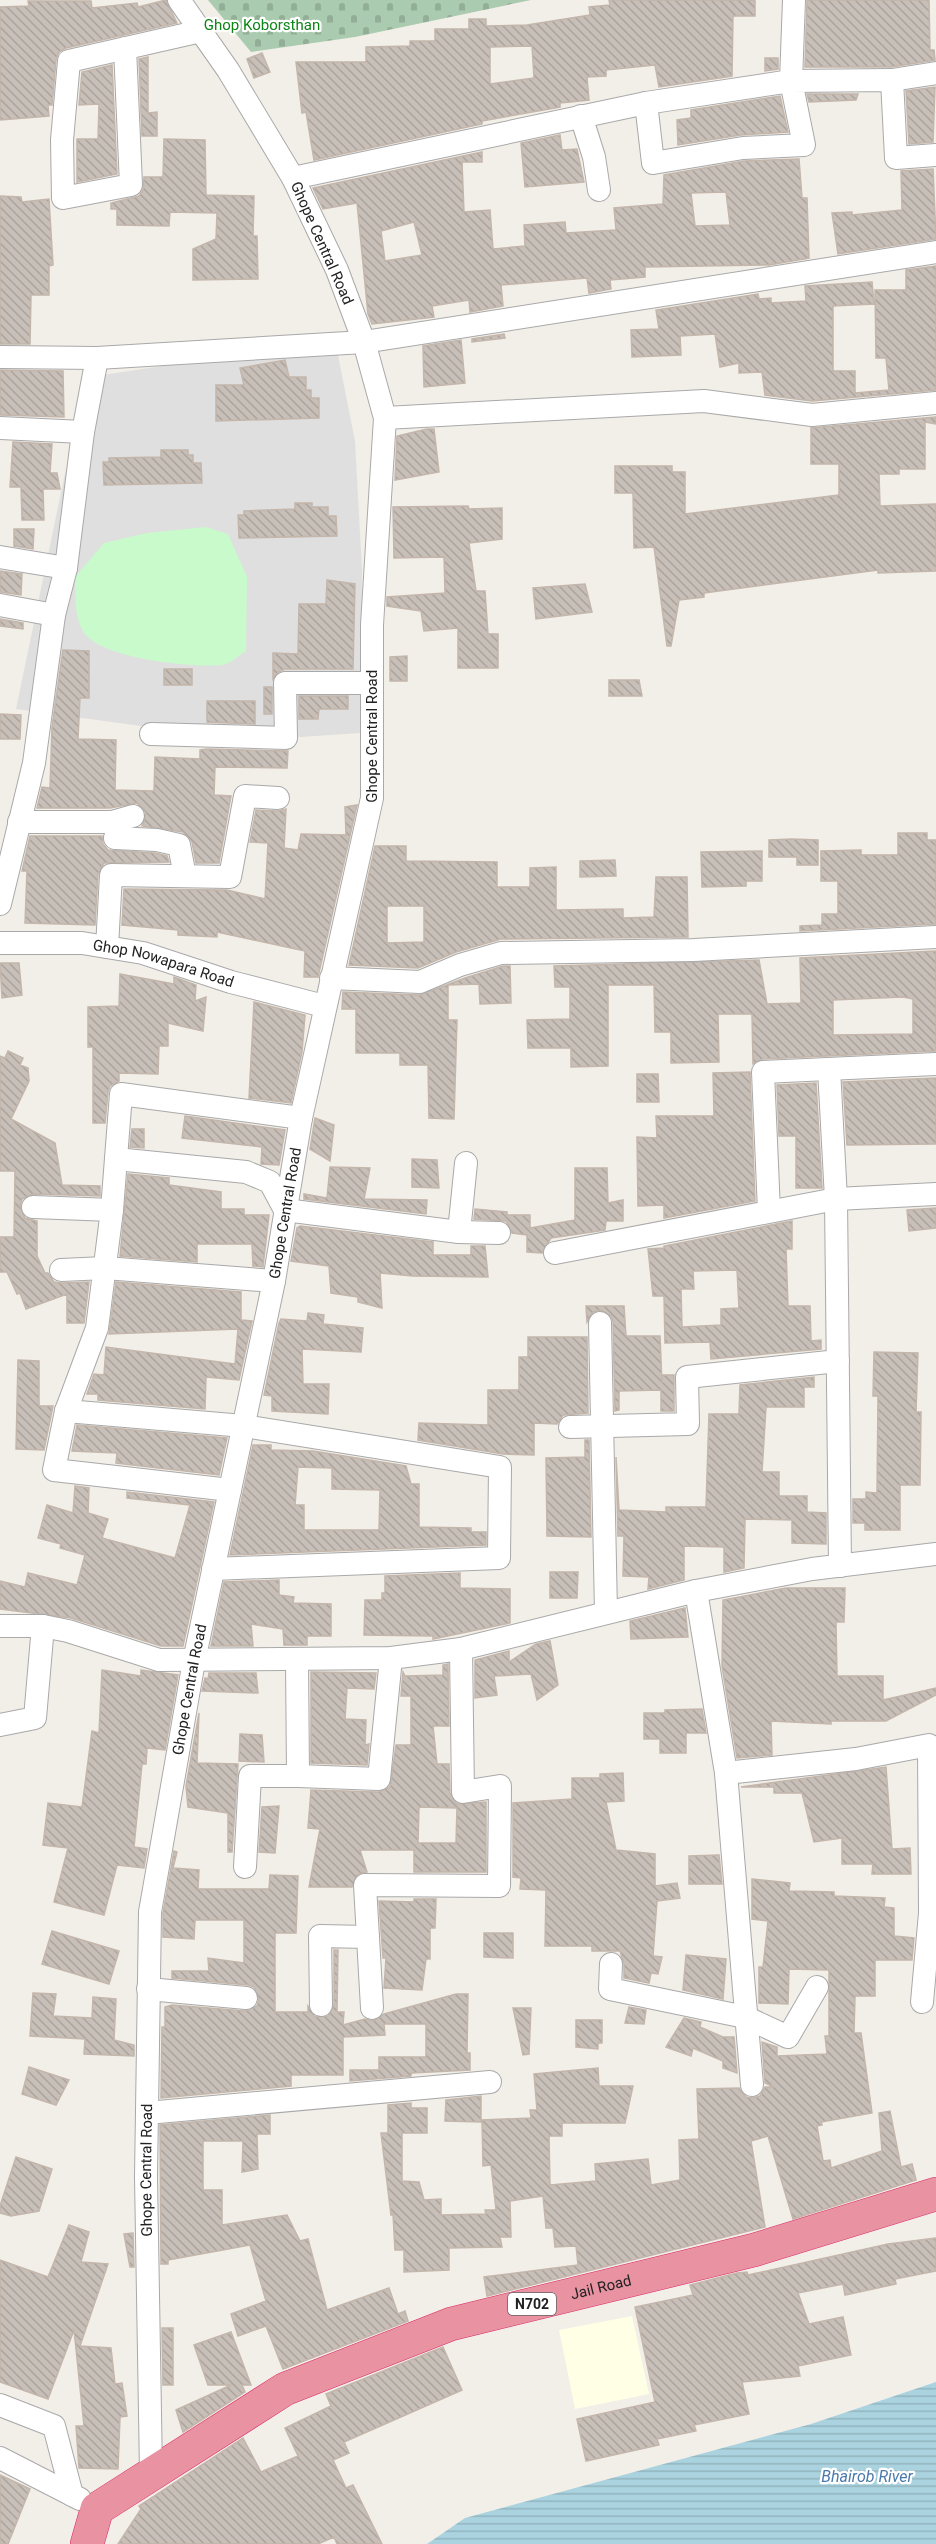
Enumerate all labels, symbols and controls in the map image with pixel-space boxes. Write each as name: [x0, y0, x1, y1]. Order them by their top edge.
park label: Ghop Koborsthan: [204, 16, 320, 34]
street label: Ghope Central Road: [287, 179, 357, 307]
street label: Ghope Central Road: [363, 670, 381, 803]
street label: Ghop Nowapara Road: [92, 936, 236, 991]
street label: Ghope Central Road: [265, 1146, 305, 1280]
street label: Ghope Central Road: [169, 1622, 211, 1756]
street label: Ghope Central Road: [137, 2103, 156, 2237]
street label: Jail Road: [569, 2271, 633, 2303]
road number: N702: [508, 2293, 556, 2315]
water label: Bhairob River: [821, 2467, 913, 2486]

